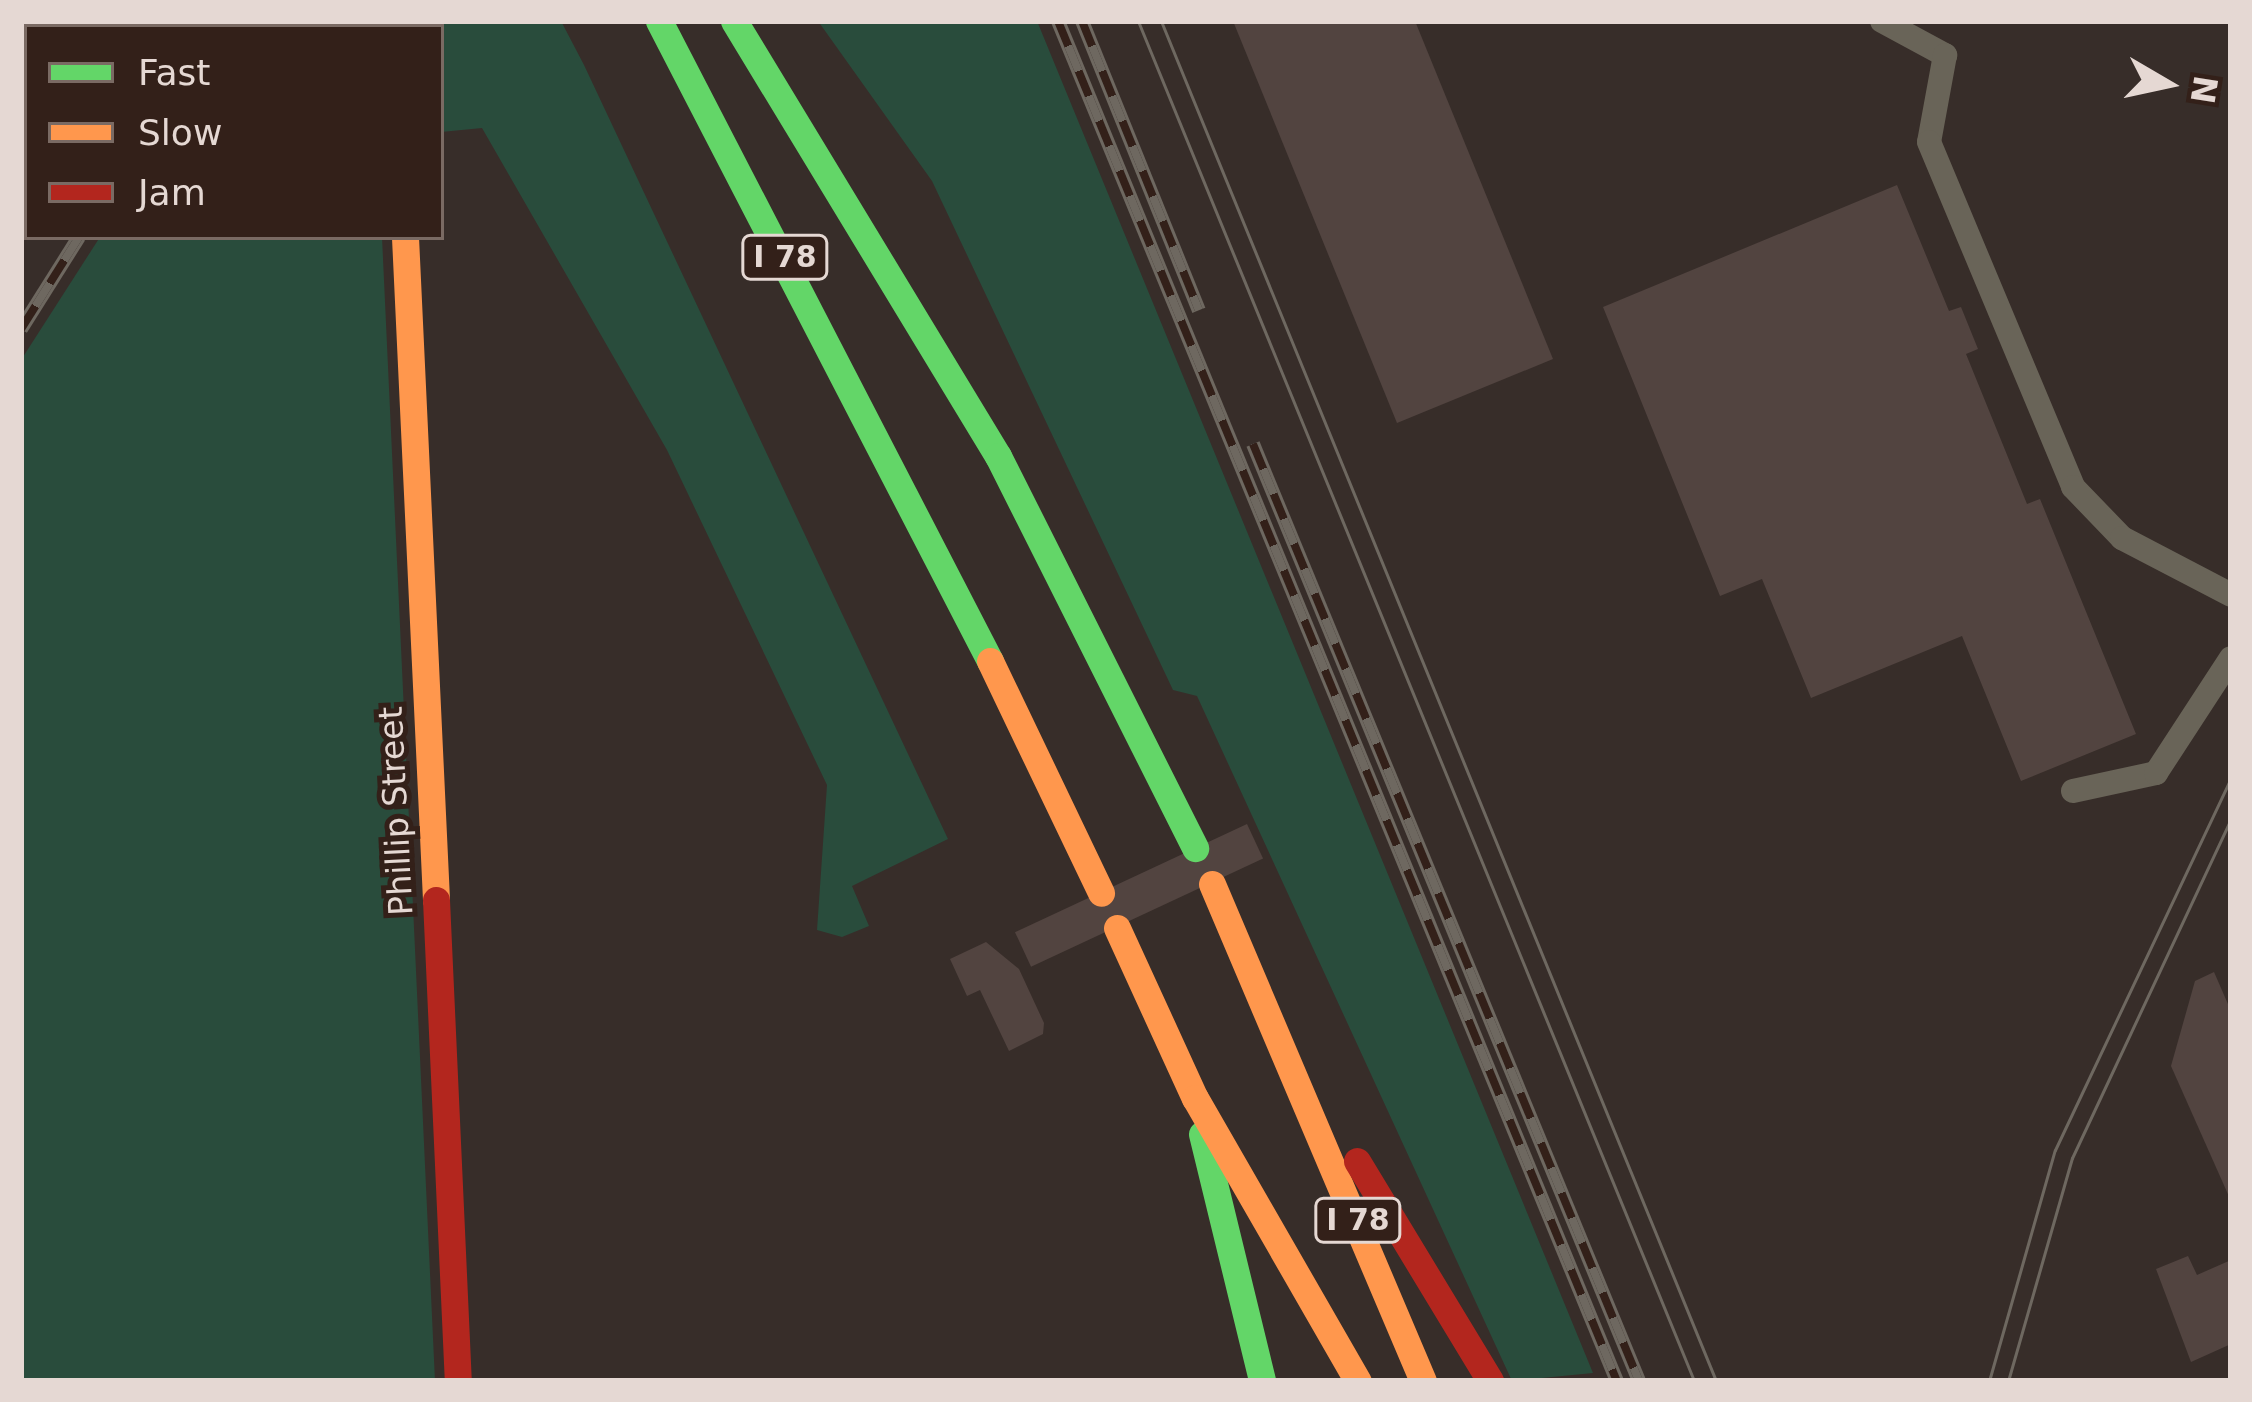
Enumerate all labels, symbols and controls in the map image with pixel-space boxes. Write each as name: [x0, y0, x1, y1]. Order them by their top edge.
legend: [24, 24, 444, 240]
north arrow: [2108, 24, 2228, 144]
text: Fast: [138, 52, 210, 93]
text: N: [2183, 73, 2225, 106]
text: Slow: [138, 112, 222, 153]
text: Jam: [138, 172, 206, 213]
road number: I 78: [740, 233, 830, 281]
street label: Phillip Street: [371, 706, 421, 916]
road number: I 78: [1313, 1196, 1403, 1244]

